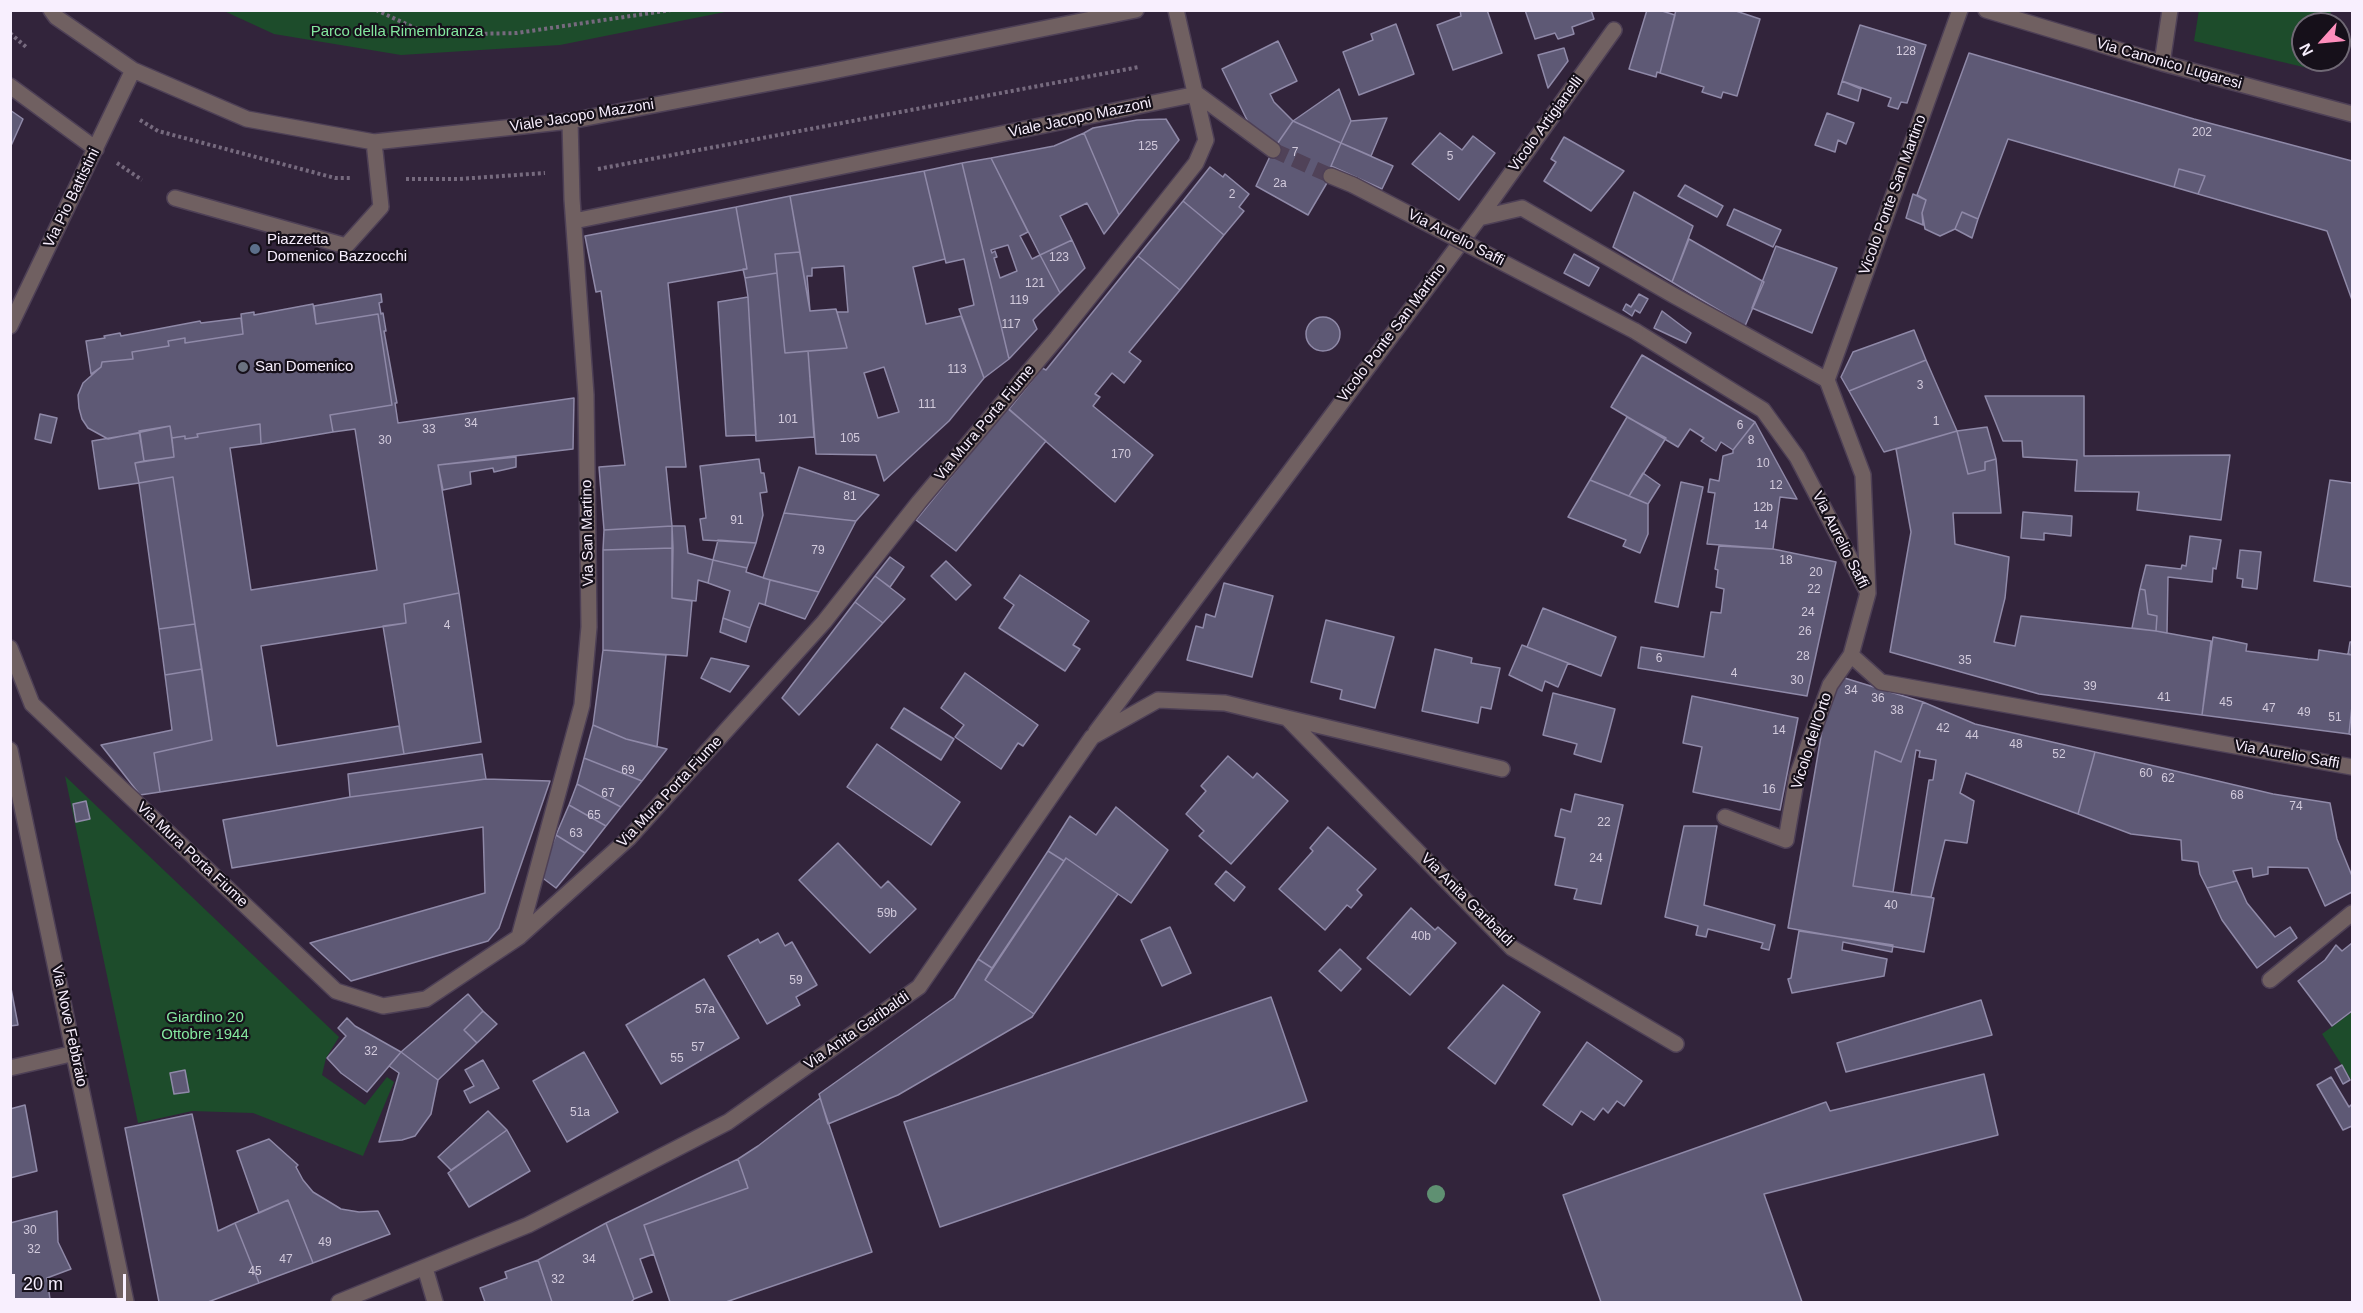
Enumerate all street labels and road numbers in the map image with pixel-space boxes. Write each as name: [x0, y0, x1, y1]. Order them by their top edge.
street label: Via Canonico Lugaresi: [2094, 35, 2244, 93]
street label: Vicolo Artigianelli: [1505, 73, 1587, 175]
street label: Viale Jacopo Mazzoni: [1007, 94, 1153, 142]
street label: Viale Jacopo Mazzoni: [509, 96, 655, 136]
street label: Vicolo Ponte San Martino: [1856, 113, 1930, 277]
street label: Via Pio Battistini: [40, 145, 104, 251]
street label: Via Aurelio Saffi: [1405, 206, 1507, 270]
street label: Vicolo Ponte San Martino: [1334, 260, 1450, 406]
street label: Via Mura Porta Fiume: [931, 361, 1039, 485]
street label: Via San Martino: [578, 480, 598, 586]
street label: Via Aurelio Saffi: [1808, 489, 1872, 591]
street label: Vicolo dell'Orto: [1788, 691, 1836, 791]
street label: Via Mura Porta Fiume: [614, 733, 726, 851]
street label: Via Aurelio Saffi: [2233, 737, 2341, 773]
street label: Via Mura Porta Fiume: [133, 799, 251, 911]
street label: Via Anita Garibaldi: [1417, 850, 1517, 950]
street label: Via Nove Febbraio: [47, 964, 91, 1088]
street label: Via Anita Garibaldi: [801, 988, 913, 1074]

